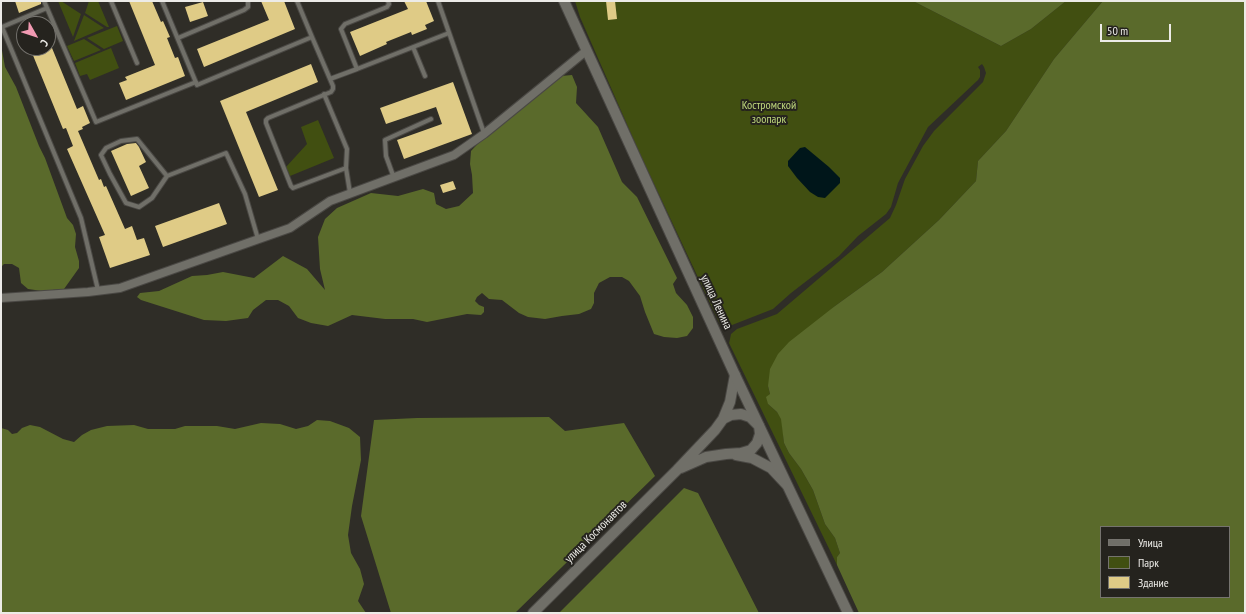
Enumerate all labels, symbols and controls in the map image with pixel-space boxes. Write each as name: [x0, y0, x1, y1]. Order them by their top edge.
north arrow: [16, 16, 56, 56]
scale bar: [1102, 16, 1173, 42]
text: 50 m: [1107, 23, 1128, 38]
text: С: [38, 37, 52, 49]
park label: Костромской зоопарк: [742, 99, 796, 127]
street label: улица Ленина: [697, 272, 735, 332]
street label: улица Космонавтов: [562, 498, 630, 566]
legend: [1100, 526, 1230, 598]
text: Улица: [1138, 535, 1163, 550]
text: Парк: [1138, 555, 1159, 570]
text: Здание: [1138, 575, 1169, 590]

